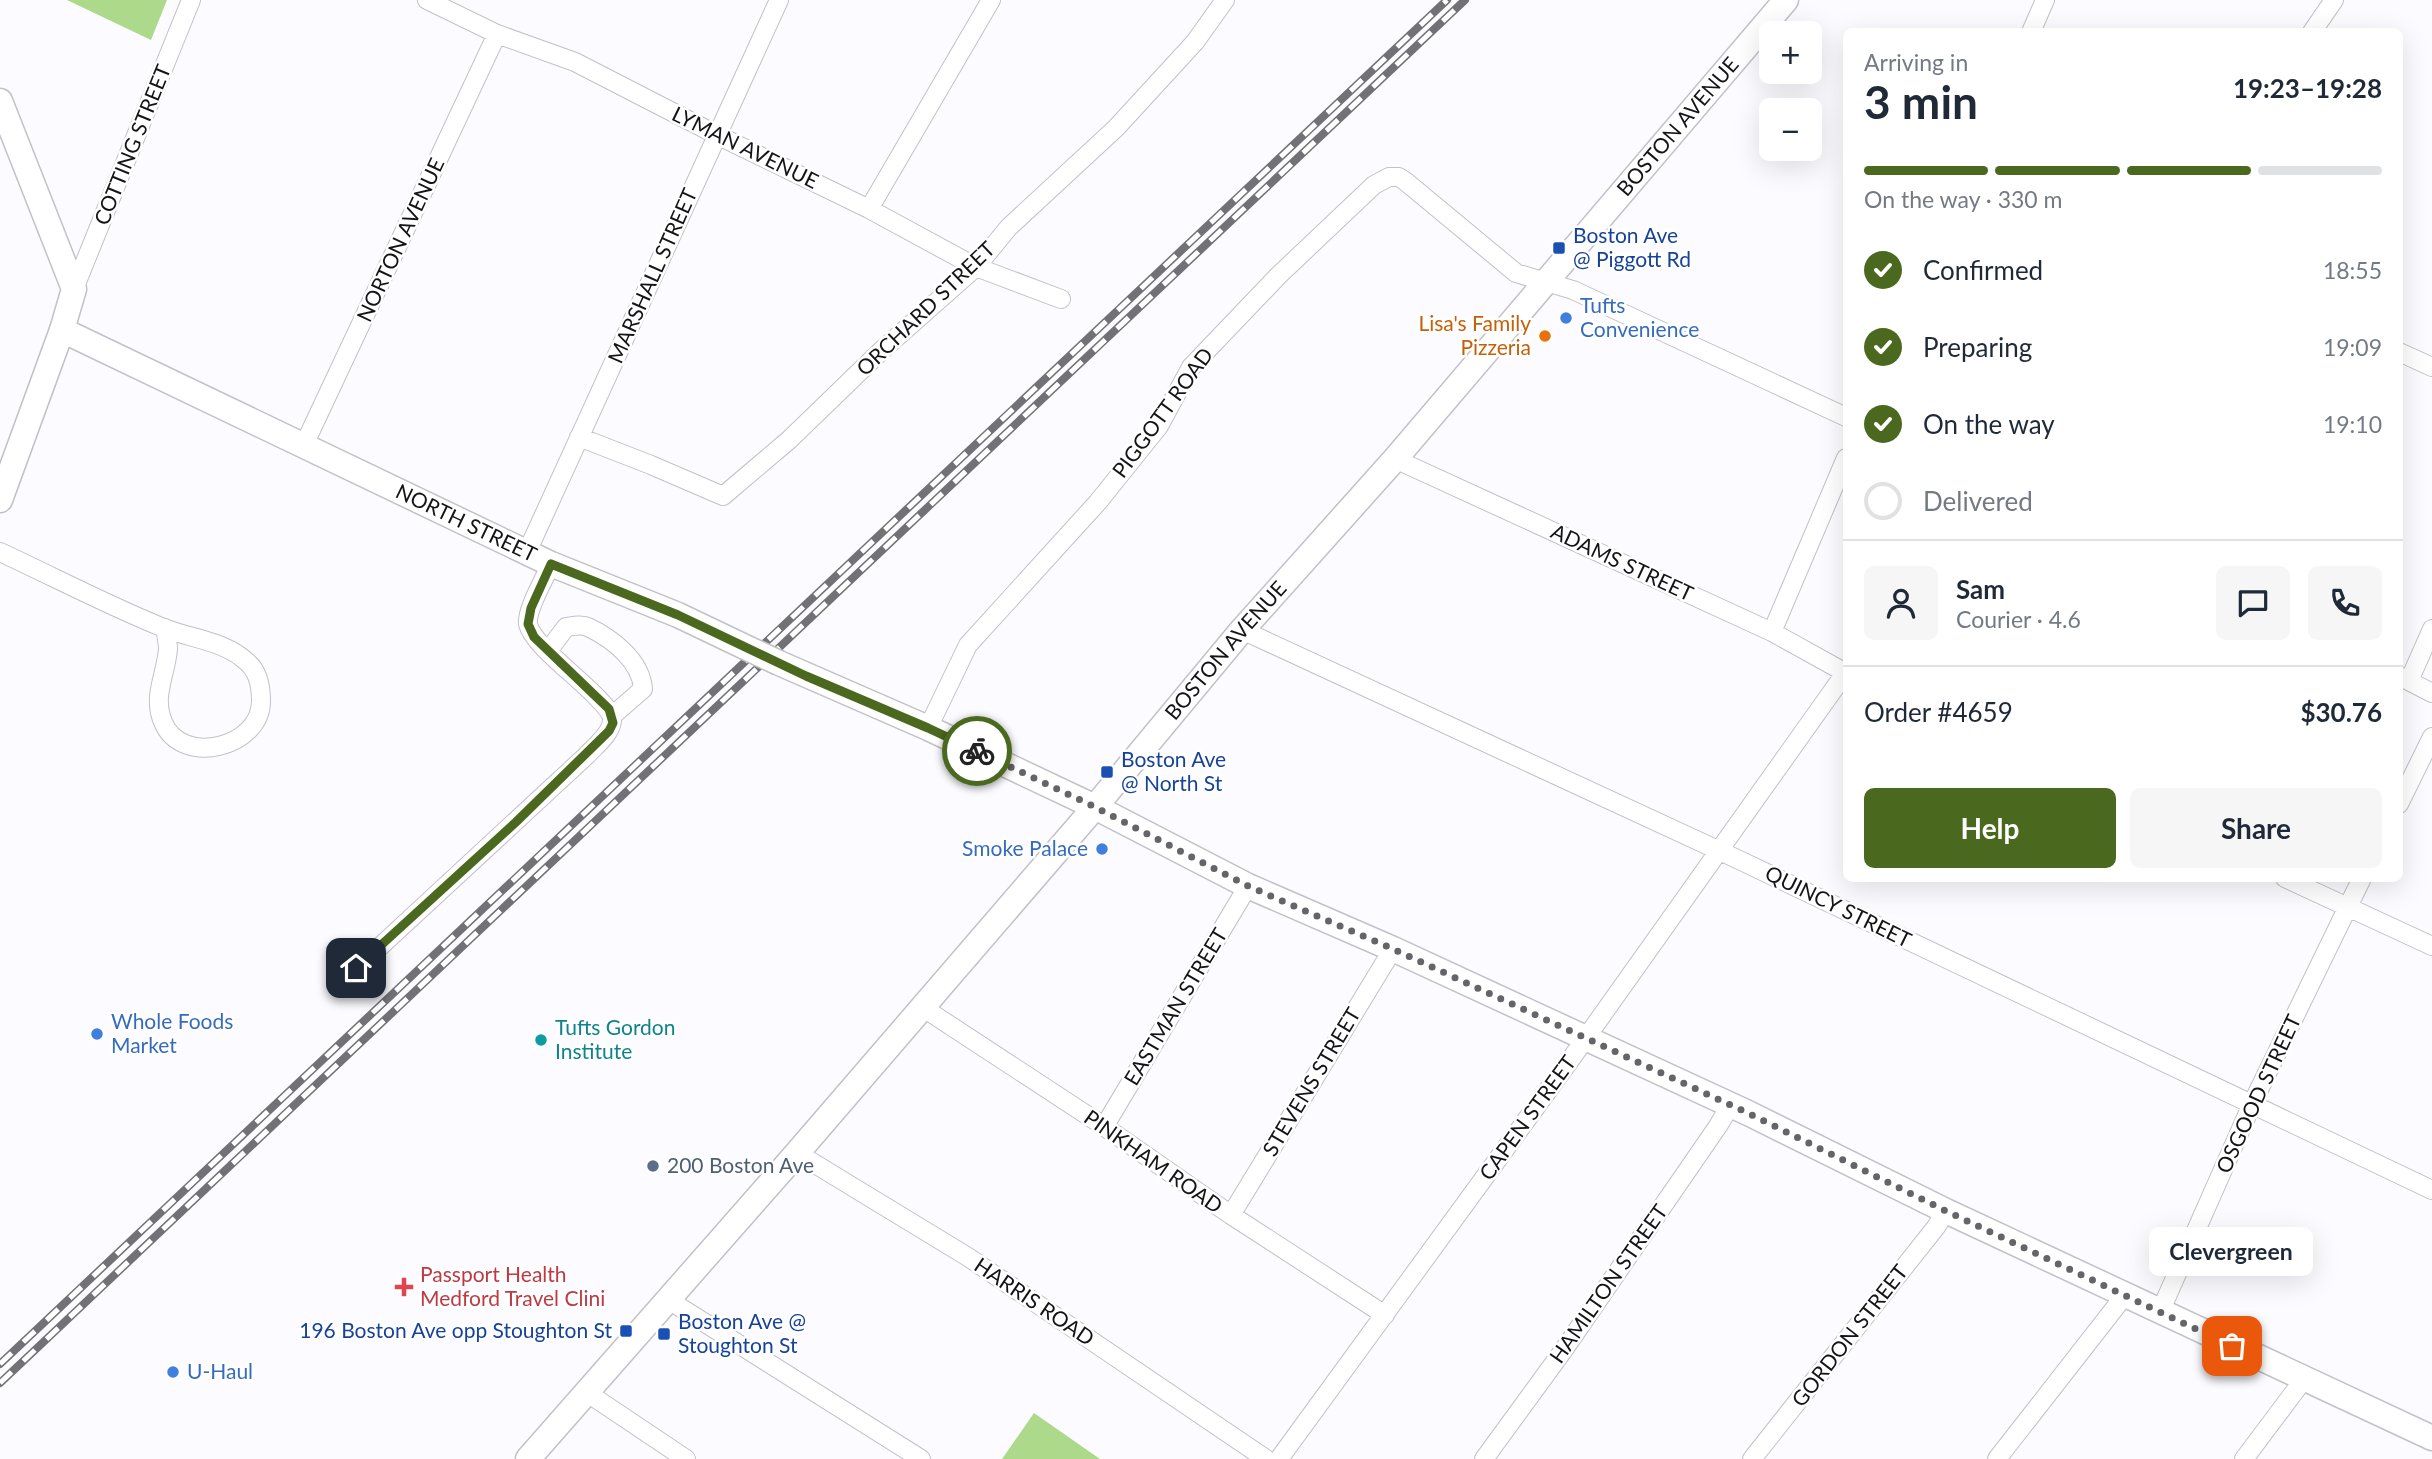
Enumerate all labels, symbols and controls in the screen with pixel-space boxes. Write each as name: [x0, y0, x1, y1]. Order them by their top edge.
map controls: [1759, 21, 1822, 161]
button: +: [1759, 21, 1822, 84]
text: Arriving in: [1864, 48, 1968, 76]
street label: BOSTON AVENUE: [1611, 51, 1743, 200]
street label: COTTING STREET: [88, 60, 175, 228]
text: 19:23–19:28: [2233, 72, 2382, 104]
text: 3 min: [1864, 74, 1978, 129]
button: −: [1759, 98, 1822, 161]
street label: LYMAN AVENUE: [669, 100, 823, 193]
street label: NORTON AVENUE: [351, 154, 449, 325]
street label: MARSHALL STREET: [602, 184, 702, 367]
text: On the way · 330 m: [1864, 185, 2063, 213]
place label: Boston Ave @ Piggott Rd: [1573, 222, 1691, 271]
street label: ORCHARD STREET: [851, 235, 1000, 380]
marker: Boston Ave @ Piggott Rd: [1551, 240, 1567, 256]
icon: check: [1864, 251, 1902, 289]
text: Confirmed: [1923, 254, 2043, 286]
text: 18:55: [2323, 256, 2382, 284]
place label: Tufts Convenience: [1580, 292, 1699, 341]
place label: Lisa's Family Pizzeria: [1418, 310, 1531, 359]
marker: Tufts Convenience: [1558, 310, 1574, 326]
marker: Lisa's Family Pizzeria: [1537, 328, 1553, 344]
icon: check: [1864, 328, 1902, 366]
text: Preparing: [1923, 331, 2032, 363]
text: 19:09: [2323, 333, 2382, 361]
street label: PIGGOTT ROAD: [1106, 342, 1217, 482]
icon: check: [1864, 405, 1902, 443]
text: On the way: [1923, 408, 2055, 440]
text: 19:10: [2323, 410, 2382, 438]
street label: NORTH STREET: [392, 478, 542, 567]
text: Delivered: [1923, 485, 2033, 517]
street label: ADAMS STREET: [1548, 518, 1698, 606]
button: person: [1864, 566, 1938, 640]
button: chat: [2216, 566, 2290, 640]
button: phone: [2308, 566, 2382, 640]
text: Sam: [1956, 573, 2005, 605]
street label: BOSTON AVENUE: [1159, 575, 1291, 724]
text: Courier · 4.6: [1956, 605, 2081, 633]
text: Order #4659: [1864, 696, 2013, 728]
text: $30.76: [2300, 696, 2382, 728]
courier: [942, 716, 1012, 786]
icon: bike: [958, 732, 996, 770]
place label: Boston Ave @ North St: [1121, 746, 1226, 795]
marker: Boston Ave @ North St: [1099, 764, 1115, 780]
button: Help: [1864, 788, 2116, 868]
button: Share: [2130, 788, 2382, 868]
place label: Smoke Palace: [962, 835, 1088, 860]
marker: Smoke Palace: [1094, 841, 1110, 857]
street label: QUINCY STREET: [1762, 859, 1916, 952]
street label: EASTMAN STREET: [1118, 923, 1232, 1089]
pin: [326, 938, 386, 998]
icon: home: [337, 949, 375, 987]
street label: STEVENS STREET: [1257, 1002, 1365, 1160]
place label: Whole Foods Market: [111, 1008, 233, 1057]
street label: OSGOOD STREET: [2210, 1010, 2306, 1177]
place label: Tufts Gordon Institute: [555, 1014, 676, 1063]
marker: Whole Foods Market: [89, 1026, 105, 1042]
marker: Tufts Gordon Institute: [533, 1032, 549, 1048]
street label: CAPEN STREET: [1473, 1049, 1581, 1184]
street label: PINKHAM ROAD: [1080, 1104, 1228, 1218]
place label: 200 Boston Ave: [667, 1152, 814, 1177]
marker: 200 Boston Ave: [645, 1158, 661, 1174]
street label: HAMILTON STREET: [1544, 1198, 1672, 1367]
callout: Clevergreen: [2150, 1227, 2314, 1276]
text: Clevergreen: [2169, 1237, 2293, 1265]
street label: HARRIS ROAD: [970, 1252, 1099, 1350]
street label: GORDON STREET: [1786, 1259, 1912, 1411]
place label: Passport Health Medford Travel Clini: [420, 1261, 605, 1310]
marker: Passport Health Medford Travel Clini: [394, 1277, 414, 1297]
place label: Boston Ave @ Stoughton St: [678, 1308, 806, 1357]
pin: [2202, 1316, 2262, 1376]
place label: 196 Boston Ave opp Stoughton St: [299, 1317, 612, 1342]
marker: 196 Boston Ave opp Stoughton St: [618, 1323, 634, 1339]
marker: Boston Ave @ Stoughton St: [656, 1326, 672, 1342]
icon: bag: [2213, 1327, 2251, 1365]
place label: U-Haul: [187, 1358, 253, 1383]
marker: U-Haul: [165, 1364, 181, 1380]

